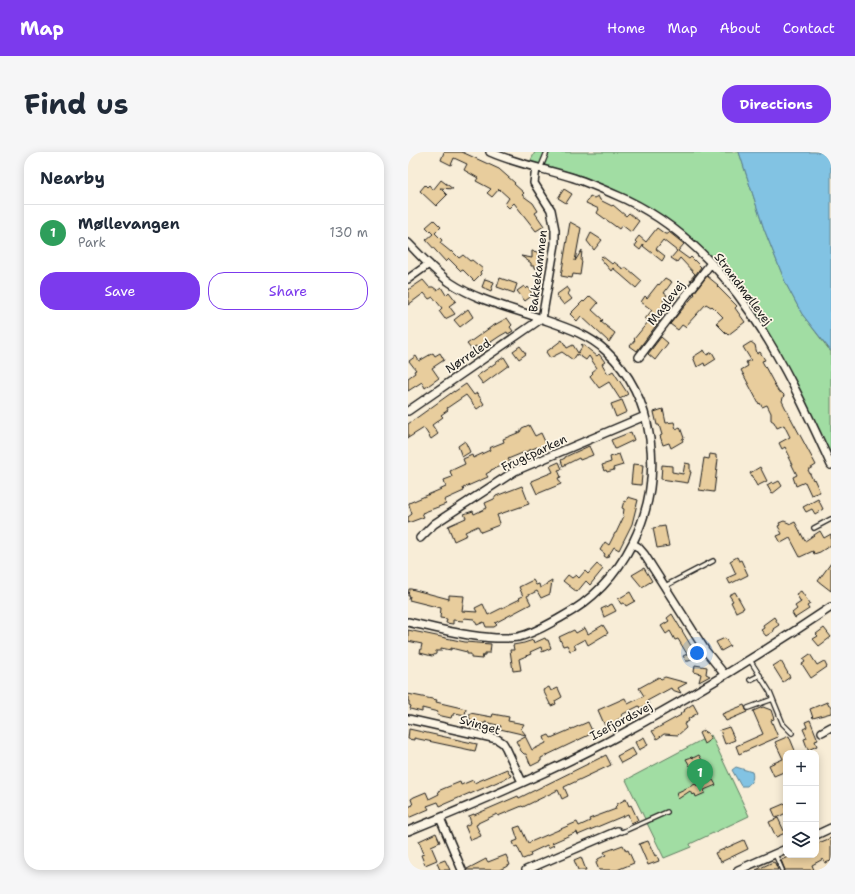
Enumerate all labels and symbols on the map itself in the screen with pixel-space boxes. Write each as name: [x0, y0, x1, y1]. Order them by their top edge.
street label: Bakkekammen: [525, 229, 551, 313]
street label: Strandmøllevej: [711, 250, 775, 328]
street label: Maglevej: [644, 277, 688, 329]
street label: Nørreled: [442, 335, 494, 377]
street label: Frugtparken: [499, 431, 569, 475]
your location: [687, 643, 707, 663]
street label: Isefjordsvej: [587, 698, 655, 744]
street label: Svinget: [458, 712, 502, 738]
pin: 1: [687, 759, 713, 792]

